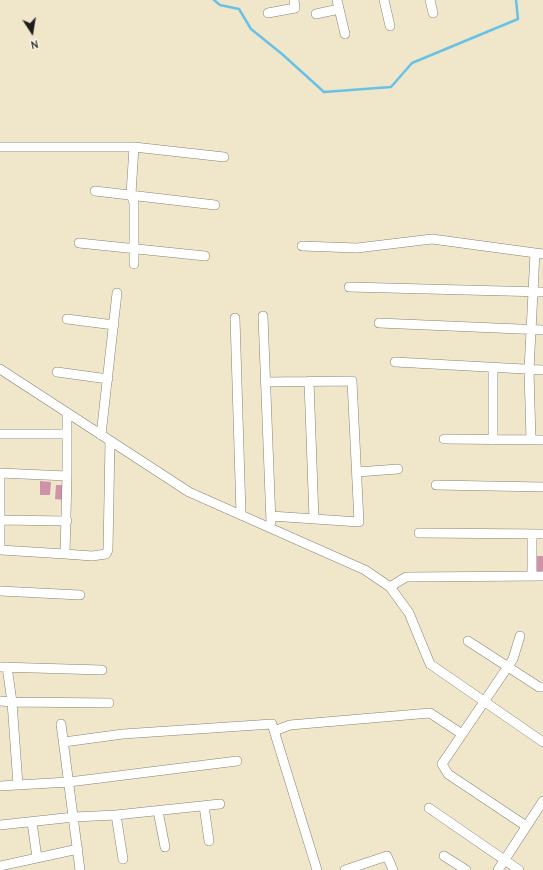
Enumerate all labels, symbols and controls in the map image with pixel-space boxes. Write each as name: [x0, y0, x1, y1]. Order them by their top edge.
north arrow: [12, 12, 52, 52]
text: N: [30, 37, 39, 51]

